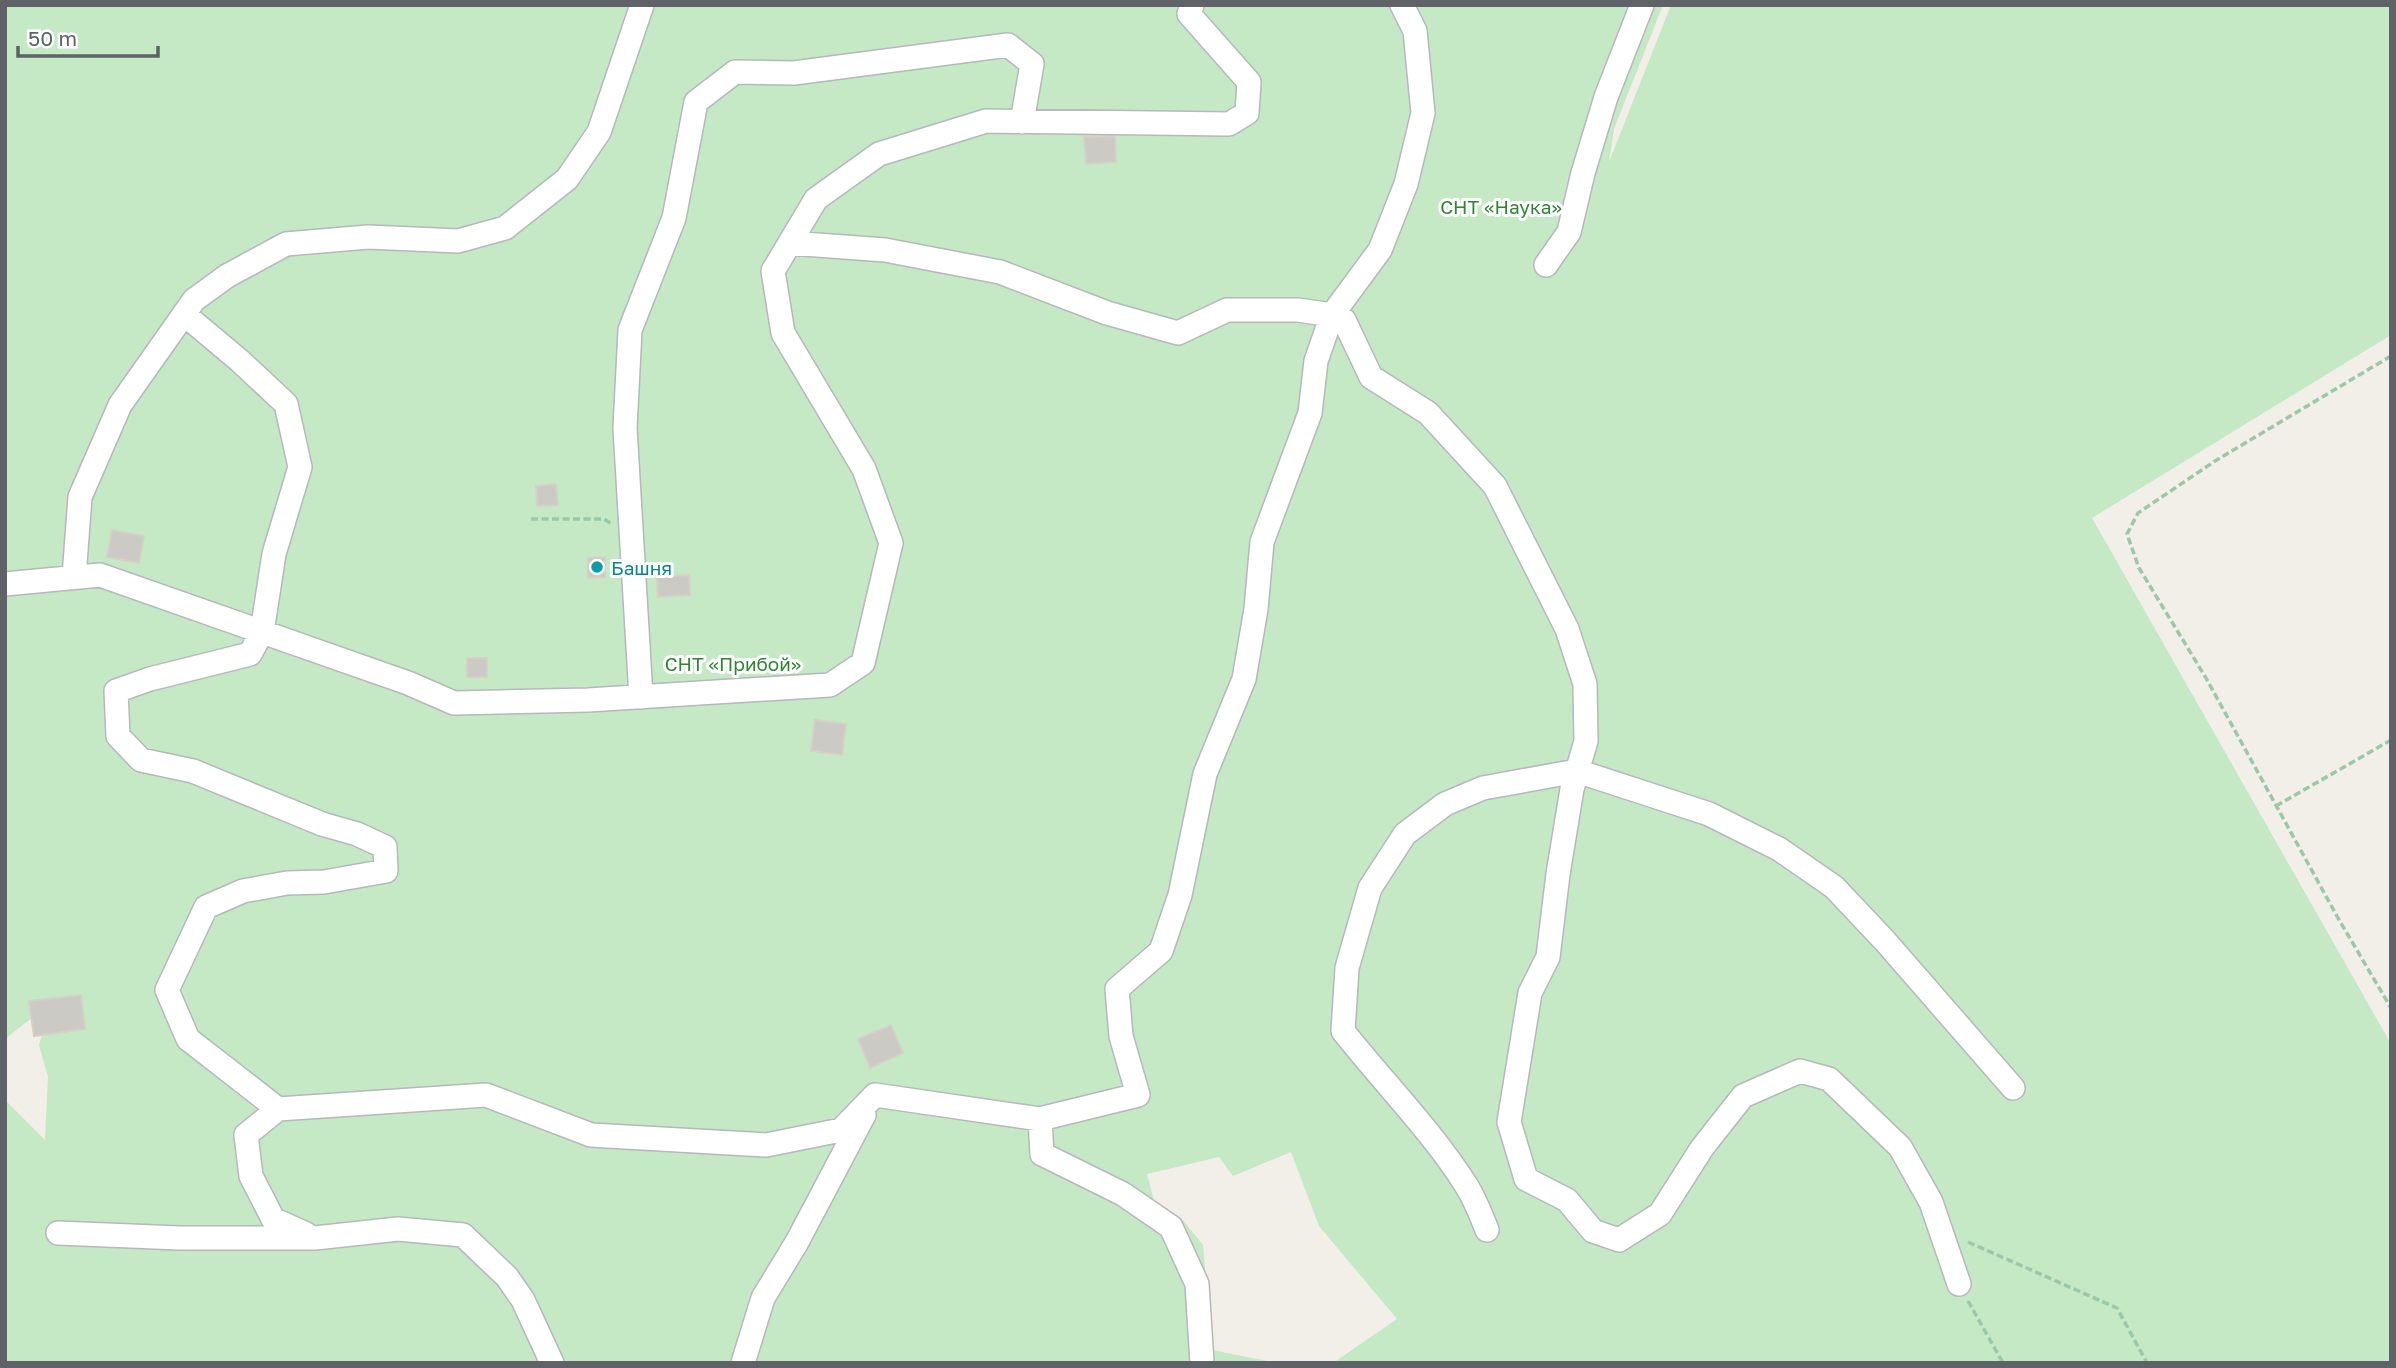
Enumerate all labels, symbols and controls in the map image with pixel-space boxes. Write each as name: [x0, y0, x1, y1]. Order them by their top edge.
scale bar: [18, 14, 158, 58]
text: 50 m: [28, 25, 77, 51]
park label: СНТ «Наука»: [1440, 195, 1562, 218]
place label: Башня: [611, 556, 672, 579]
marker: Башня: [589, 559, 605, 575]
park label: СНТ «Прибой»: [665, 652, 801, 675]

